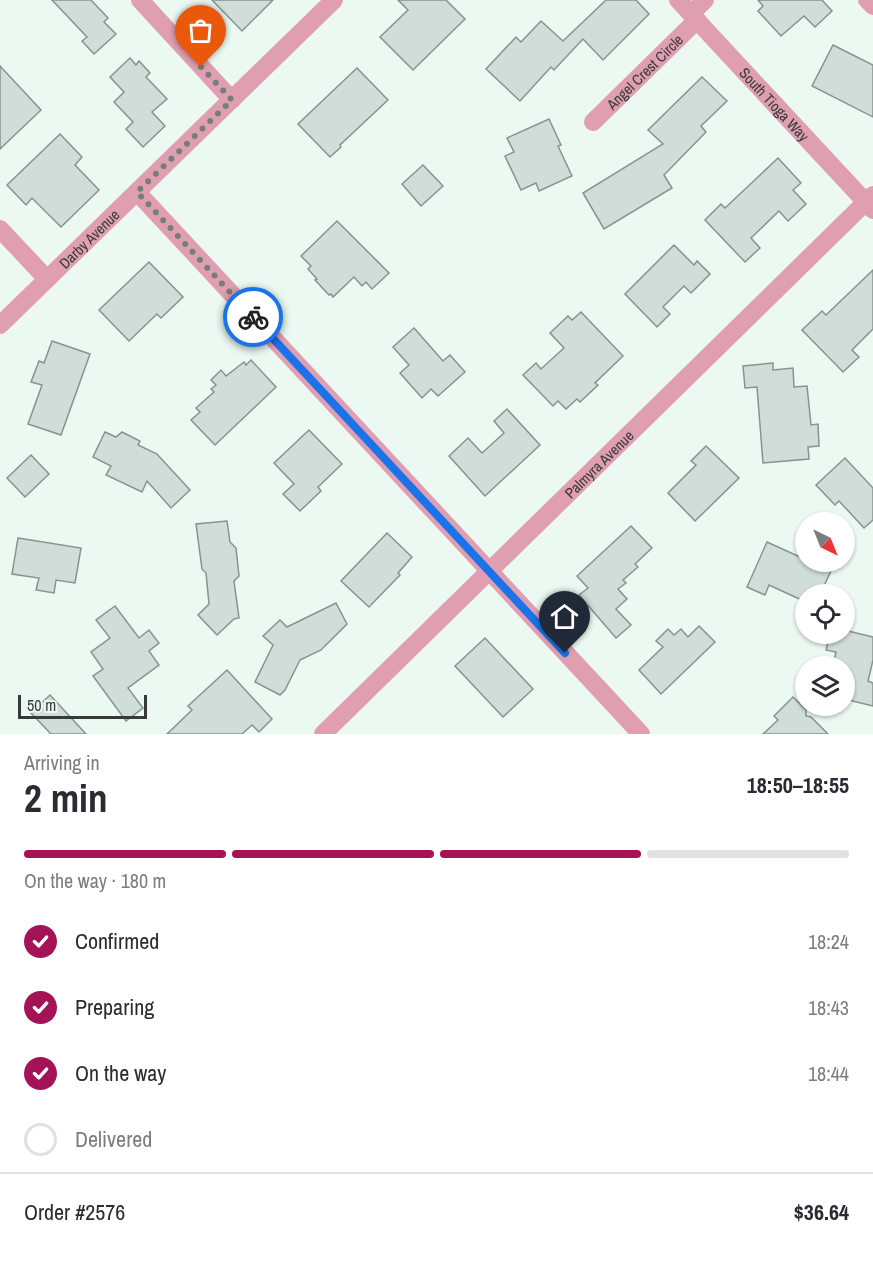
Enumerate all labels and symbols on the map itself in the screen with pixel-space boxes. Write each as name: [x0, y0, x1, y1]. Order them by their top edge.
pin: [175, 5, 226, 67]
street label: Angel Crest Circle: [601, 29, 688, 115]
street label: South Tioga Way: [735, 62, 815, 146]
street label: Darby Avenue: [54, 204, 124, 273]
courier: [223, 287, 283, 347]
street label: Palmyra Avenue: [559, 425, 638, 503]
north arrow: [795, 512, 855, 572]
pin: [539, 591, 590, 653]
scale bar: [18, 692, 147, 720]

